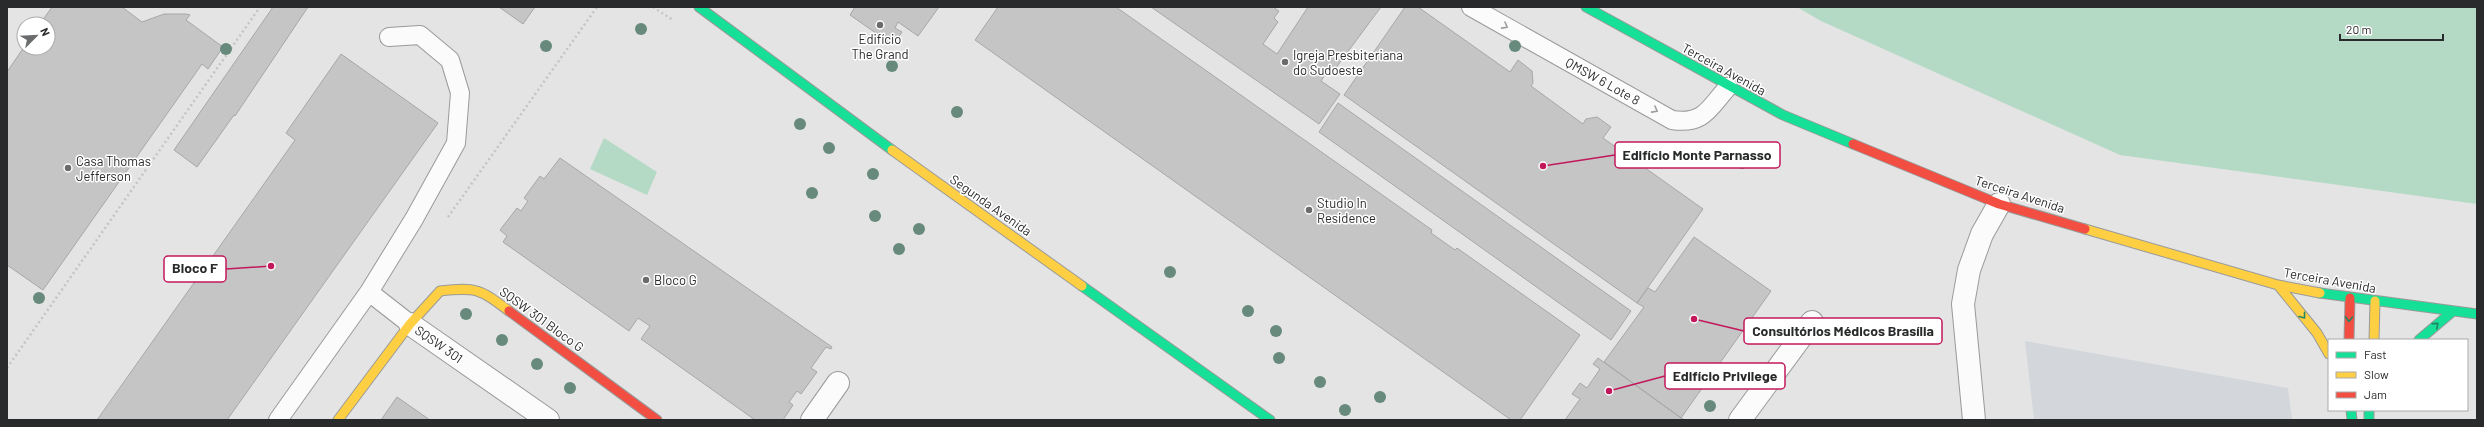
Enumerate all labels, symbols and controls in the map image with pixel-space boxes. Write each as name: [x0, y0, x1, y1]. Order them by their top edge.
north arrow: [16, 16, 56, 56]
scale bar: [2340, 16, 2443, 42]
marker: Edifício The Grand: [875, 20, 885, 30]
one-way arrow: [1501, 22, 1509, 29]
text: 20 m: [2346, 22, 2372, 36]
text: N: [38, 26, 53, 38]
place label: Edifício The Grand: [851, 31, 909, 62]
street label: Terceira Avenida: [1679, 39, 1769, 99]
place label: Igreja Presbiteriana do Sudoeste: [1293, 47, 1403, 78]
street label: QMSW 6 Lote 8: [1563, 54, 1643, 108]
marker: Igreja Presbiteriana do Sudoeste: [1280, 57, 1290, 67]
one-way arrow: [1651, 106, 1658, 113]
callout: Edifício Monte Parnasso: [1615, 142, 1780, 168]
text: Edifício Monte Parnasso: [1622, 146, 1772, 163]
place label: Casa Thomas Jefferson: [76, 153, 151, 184]
marker: Casa Thomas Jefferson: [63, 163, 73, 173]
street label: Segunda Avenida: [947, 171, 1035, 239]
street label: Terceira Avenida: [1973, 172, 2067, 216]
place label: Studio In Residence: [1317, 195, 1376, 226]
marker: Studio In Residence: [1304, 205, 1314, 215]
callout: Bloco F: [164, 256, 226, 282]
text: Bloco F: [172, 259, 218, 276]
street label: Terceira Avenida: [2283, 264, 2377, 296]
place label: Bloco G: [654, 272, 697, 288]
marker: Bloco G: [641, 275, 651, 285]
street label: SQSW 301 Bloco G: [497, 283, 587, 355]
one-way arrow: [2298, 311, 2305, 318]
one-way arrow: [2345, 316, 2353, 322]
callout: Consultórios Médicos Brasília: [1744, 318, 1942, 344]
street label: SQSW 301: [412, 322, 466, 366]
text: Consultórios Médicos Brasília: [1752, 322, 1934, 339]
one-way arrow: [2432, 323, 2439, 330]
legend: [2328, 339, 2468, 411]
text: Fast: [2364, 347, 2387, 361]
callout: Edifício Privilege: [1665, 363, 1785, 389]
text: Edifício Privilege: [1673, 367, 1778, 384]
text: Slow: [2364, 367, 2389, 381]
text: Jam: [2364, 387, 2387, 401]

